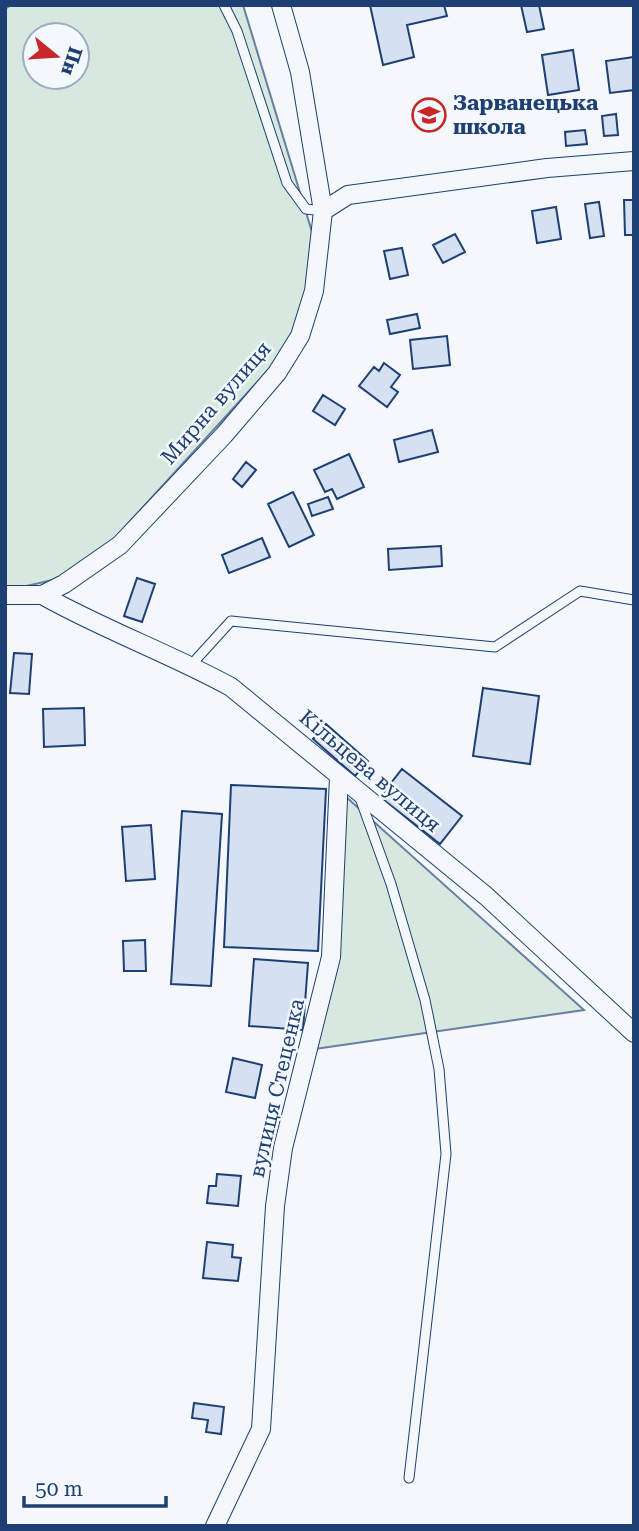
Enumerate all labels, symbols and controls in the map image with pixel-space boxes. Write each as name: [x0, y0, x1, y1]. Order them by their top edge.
north arrow: [21, 21, 91, 91]
text: Пн: [56, 44, 87, 78]
place label: Зарванецька школа: [453, 91, 599, 139]
school or university icon: Зарванецька школа: [410, 96, 448, 134]
street label: Мирна вулиця: [156, 337, 276, 469]
street label: Кільцева вулиця: [295, 705, 445, 837]
street label: вулиця Стеценка: [245, 996, 309, 1180]
scale bar: [24, 1464, 166, 1508]
text: 50 m: [35, 1477, 83, 1501]

